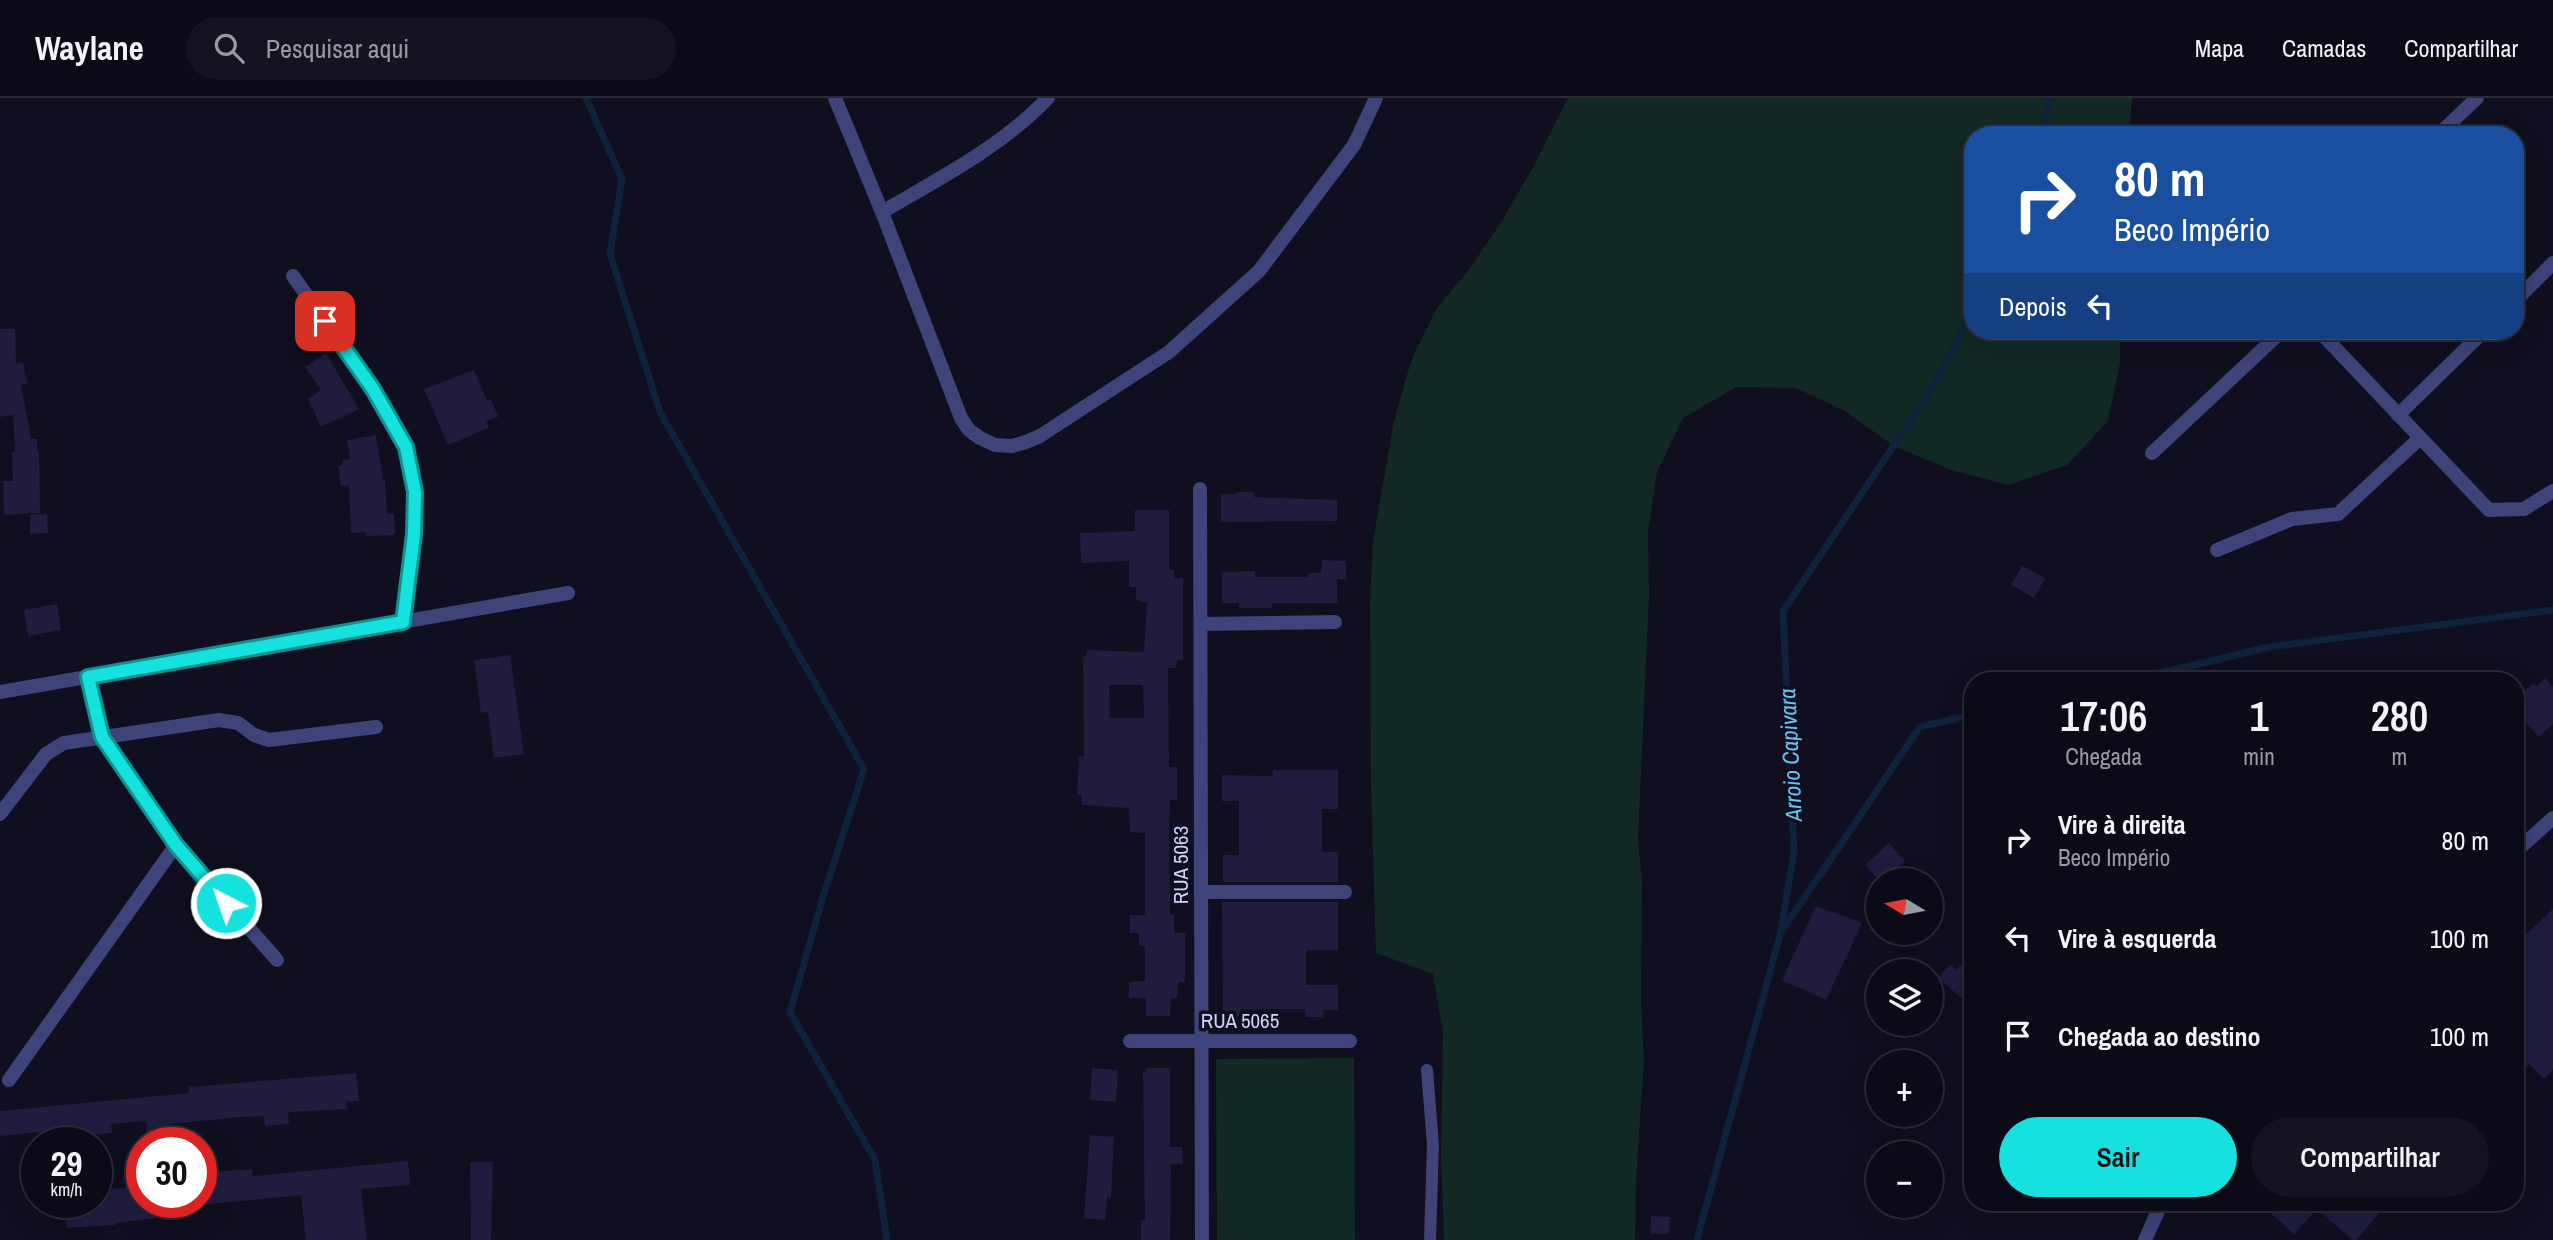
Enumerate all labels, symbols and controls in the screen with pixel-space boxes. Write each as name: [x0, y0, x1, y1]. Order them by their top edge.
search box: [186, 17, 676, 80]
text: Waylane: [35, 26, 144, 70]
icon: search: [210, 29, 248, 67]
text: Pesquisar aqui: [266, 31, 409, 66]
text: Mapa: [2195, 32, 2244, 64]
text: Camadas: [2282, 32, 2366, 64]
text: Compartilhar: [2404, 32, 2518, 64]
text: 80 m: [2114, 145, 2206, 211]
icon: right: [1999, 154, 2090, 245]
text: Beco Império: [2114, 208, 2270, 251]
icon: left: [2081, 287, 2119, 325]
text: Depois: [1999, 289, 2067, 324]
pin: [295, 291, 355, 351]
icon: arrive: [306, 302, 344, 340]
water label: Arroio Capivara: [1771, 688, 1809, 823]
text: 17:06: [2060, 688, 2147, 744]
text: 1: [2249, 688, 2269, 744]
text: 280: [2371, 688, 2428, 744]
text: Chegada: [2065, 741, 2142, 772]
text: min: [2243, 741, 2275, 772]
text: m: [2392, 741, 2407, 772]
text: Vire à direita: [2058, 807, 2186, 842]
icon: right: [1999, 821, 2037, 859]
text: 80 m: [2442, 823, 2489, 858]
street label: RUA 5063: [1166, 826, 1195, 904]
text: Beco Império: [2058, 842, 2170, 873]
position arrow: [189, 866, 263, 940]
north arrow: [1866, 868, 1942, 945]
map controls: [1866, 868, 1943, 1218]
icon: left: [1999, 919, 2037, 957]
text: Vire à esquerda: [2058, 921, 2216, 956]
text: 100 m: [2430, 921, 2489, 956]
button: layers: [1866, 959, 1943, 1036]
street label: RUA 5065: [1201, 1006, 1279, 1035]
icon: arrive: [1999, 1017, 2037, 1055]
text: Chegada ao destino: [2058, 1019, 2261, 1054]
text: 100 m: [2430, 1019, 2489, 1054]
button: +: [1866, 1050, 1943, 1127]
button: Sair: [1999, 1117, 2237, 1197]
button: Compartilhar: [2251, 1117, 2489, 1197]
speed limit sign: 30: [126, 1127, 217, 1218]
text: 29: [51, 1140, 82, 1187]
button: −: [1866, 1141, 1943, 1218]
text: km/h: [51, 1177, 83, 1202]

